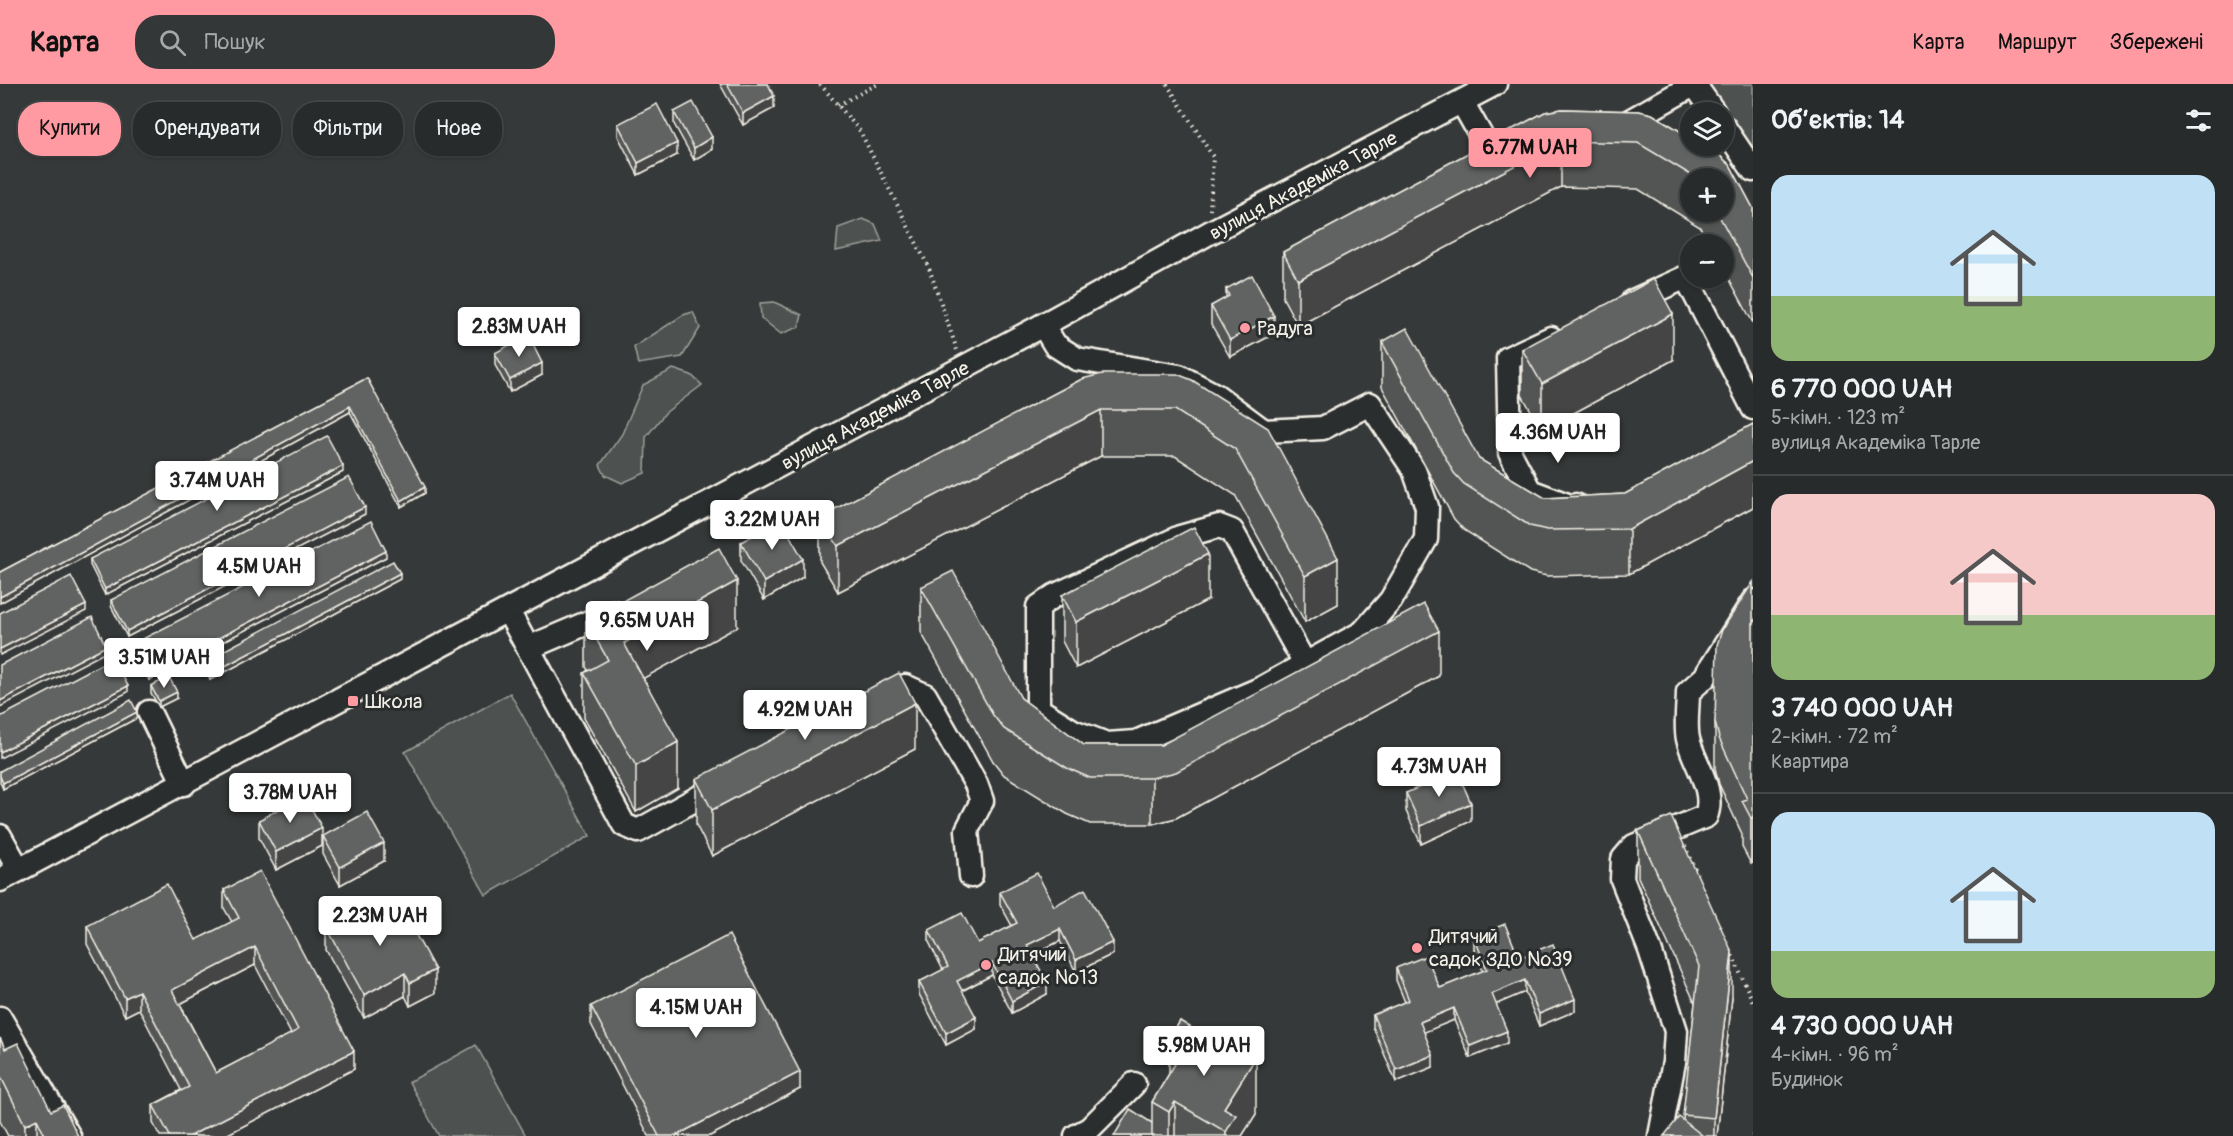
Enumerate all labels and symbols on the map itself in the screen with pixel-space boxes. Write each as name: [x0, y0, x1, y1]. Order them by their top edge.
street label: вулиця Академіка Тарле: [1205, 125, 1402, 246]
pin: 6.77M UAH: [1461, 128, 1599, 179]
pin: 2.83M UAH: [450, 307, 588, 358]
place label: Радуга: [1257, 316, 1313, 341]
marker: Радуга: [1238, 321, 1252, 335]
street label: вулиця Академіка Тарле: [777, 355, 974, 476]
pin: 4.36M UAH: [1489, 413, 1627, 464]
pin: 3.74M UAH: [148, 461, 286, 512]
pin: 3.22M UAH: [703, 500, 841, 551]
pin: 4.5M UAH: [197, 547, 321, 598]
pin: 9.65M UAH: [578, 601, 716, 652]
pin: 3.51M UAH: [95, 638, 233, 689]
place label: Школа: [365, 689, 422, 714]
pin: 4.92M UAH: [736, 690, 874, 741]
marker: Школа: [346, 694, 360, 708]
pin: 4.73M UAH: [1370, 747, 1508, 798]
pin: 3.78M UAH: [221, 773, 359, 824]
pin: 2.23M UAH: [311, 896, 449, 947]
place label: Дитячий садок ЗДО №39: [1428, 924, 1573, 972]
marker: Дитячий садок ЗДО №39: [1410, 941, 1424, 955]
place label: Дитячий садок №13: [997, 942, 1098, 990]
marker: Дитячий садок №13: [979, 958, 993, 972]
pin: 4.15M UAH: [627, 988, 765, 1039]
pin: 5.98M UAH: [1135, 1026, 1273, 1077]

